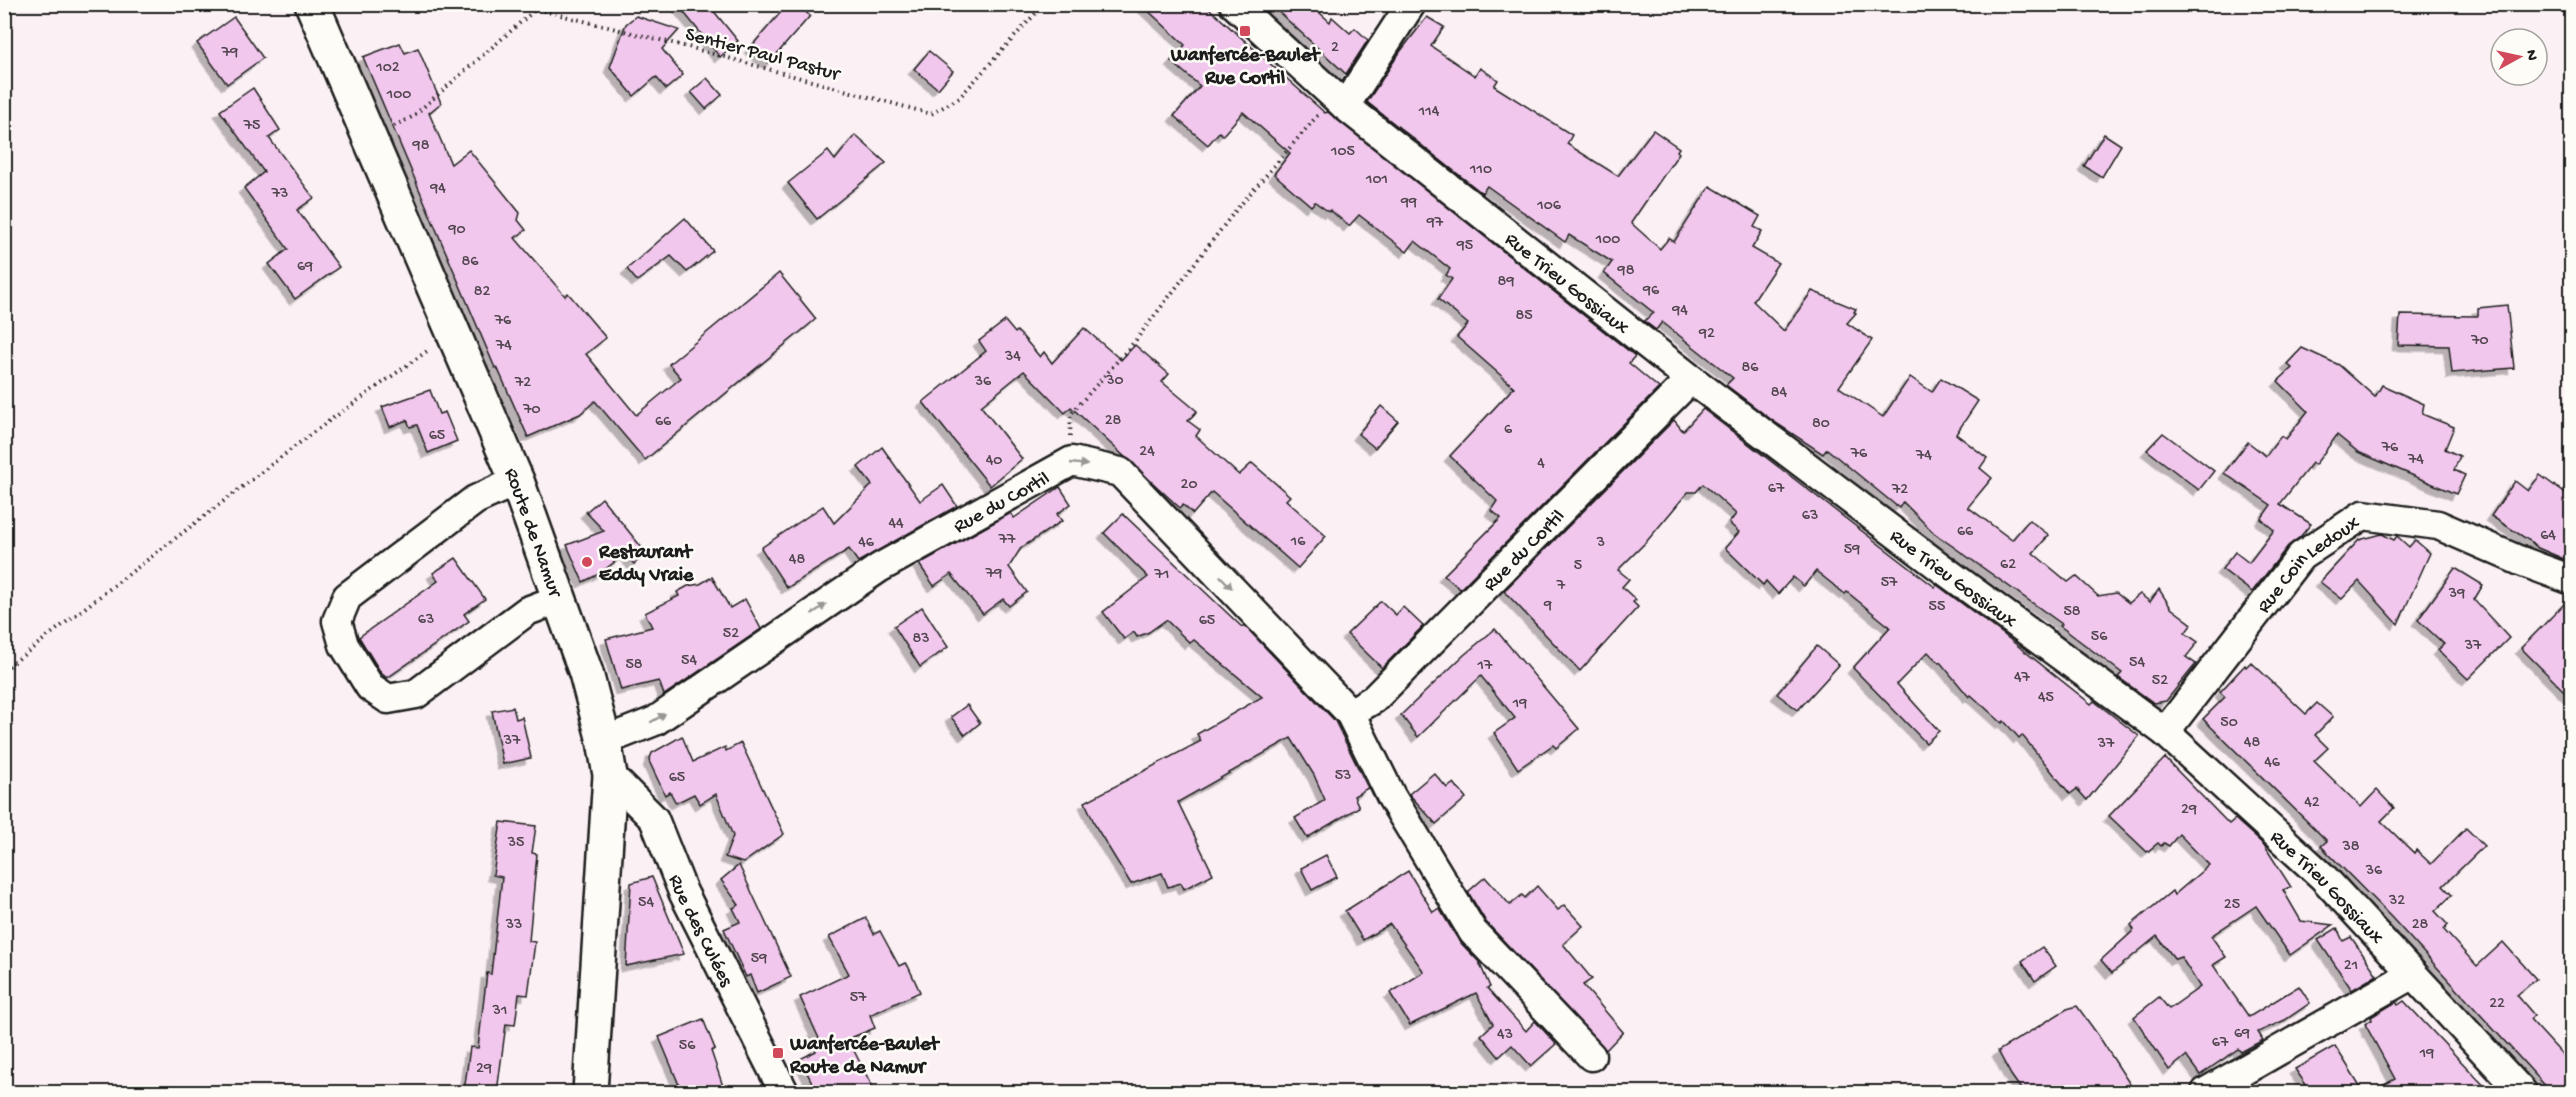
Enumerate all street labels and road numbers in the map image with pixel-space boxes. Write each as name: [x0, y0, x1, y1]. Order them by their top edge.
street label: Sentier Paul Pastur: [683, 24, 843, 88]
street label: Rue Trieu Gossiaux: [1499, 229, 1633, 341]
street label: Route de Namur: [498, 465, 566, 602]
street label: Rue du Cortil: [950, 468, 1054, 539]
street label: Rue du Cortil: [1480, 506, 1571, 597]
street label: Rue Coin Ledoux: [2253, 512, 2365, 619]
street label: Rue Trieu Gossiaux: [1884, 525, 2020, 635]
street label: Rue Trieu Gossiaux: [2264, 827, 2388, 951]
street label: Rue des Culées: [662, 872, 737, 991]

